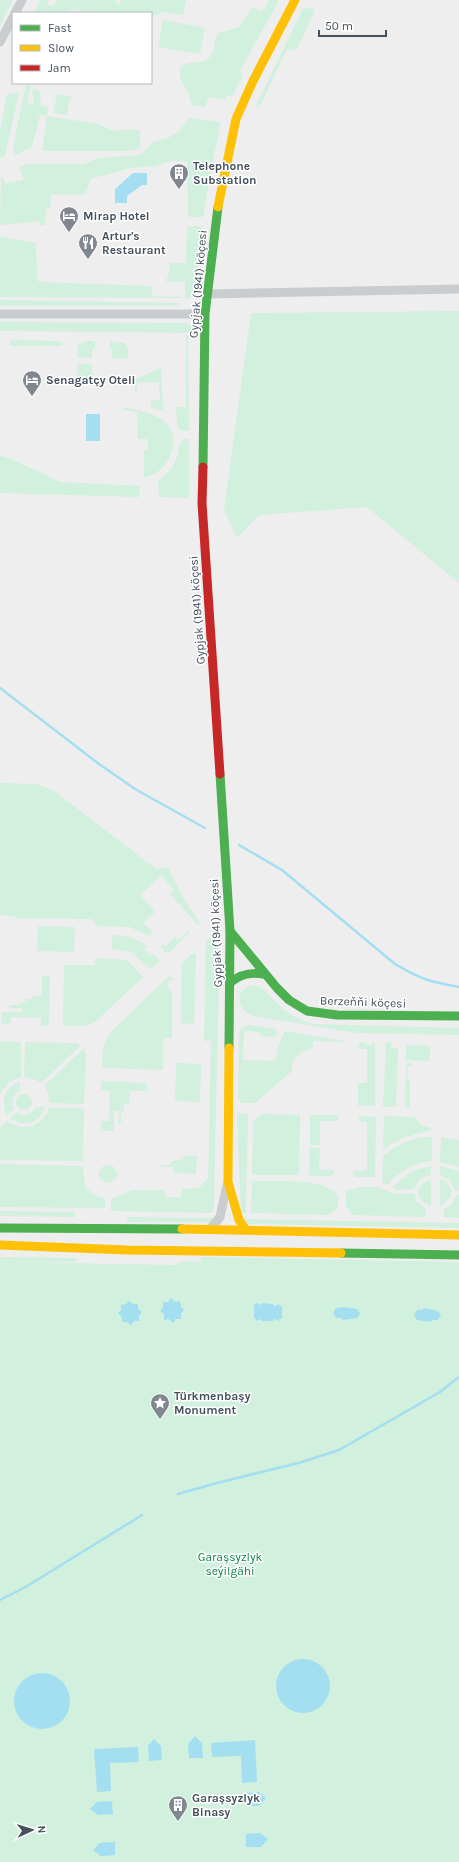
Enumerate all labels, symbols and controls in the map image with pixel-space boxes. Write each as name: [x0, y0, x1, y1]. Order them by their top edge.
legend: [12, 12, 152, 84]
scale bar: [319, 12, 386, 38]
text: 50 m: [325, 19, 353, 33]
text: Fast: [48, 21, 72, 35]
text: Slow: [48, 41, 74, 55]
text: Jam: [48, 61, 71, 75]
place label: Telephone Substation: [193, 159, 257, 187]
building icon: Telephone Substation: [168, 162, 190, 190]
hotel icon: Mirap Hotel: [58, 205, 80, 233]
place label: Mirap Hotel: [83, 209, 150, 223]
place label: Artur's Restaurant: [102, 229, 166, 257]
street label: Gypjak (1941) köçesi: [186, 229, 210, 339]
restaurant icon: Artur's Restaurant: [77, 232, 99, 260]
hotel icon: Senagatçy Oteli: [21, 369, 43, 397]
place label: Senagatçy Oteli: [46, 373, 136, 387]
street label: Gypjak (1941) köçesi: [186, 555, 208, 665]
street label: Gypjak (1941) köçesi: [207, 878, 225, 988]
street label: Berzeňňi köçesi: [320, 993, 406, 1011]
place label: Türkmenbaşy Monument: [174, 1389, 251, 1417]
place icon: Türkmenbaşy Monument: [149, 1392, 171, 1420]
park label: Garaşsyzlyk seýilgähi: [198, 1550, 263, 1578]
place label: Garaşsyzlyk Binasy: [192, 1791, 260, 1819]
building icon: Garaşsyzlyk Binasy: [167, 1794, 189, 1822]
north arrow: [12, 1810, 52, 1850]
text: N: [35, 1825, 48, 1834]

